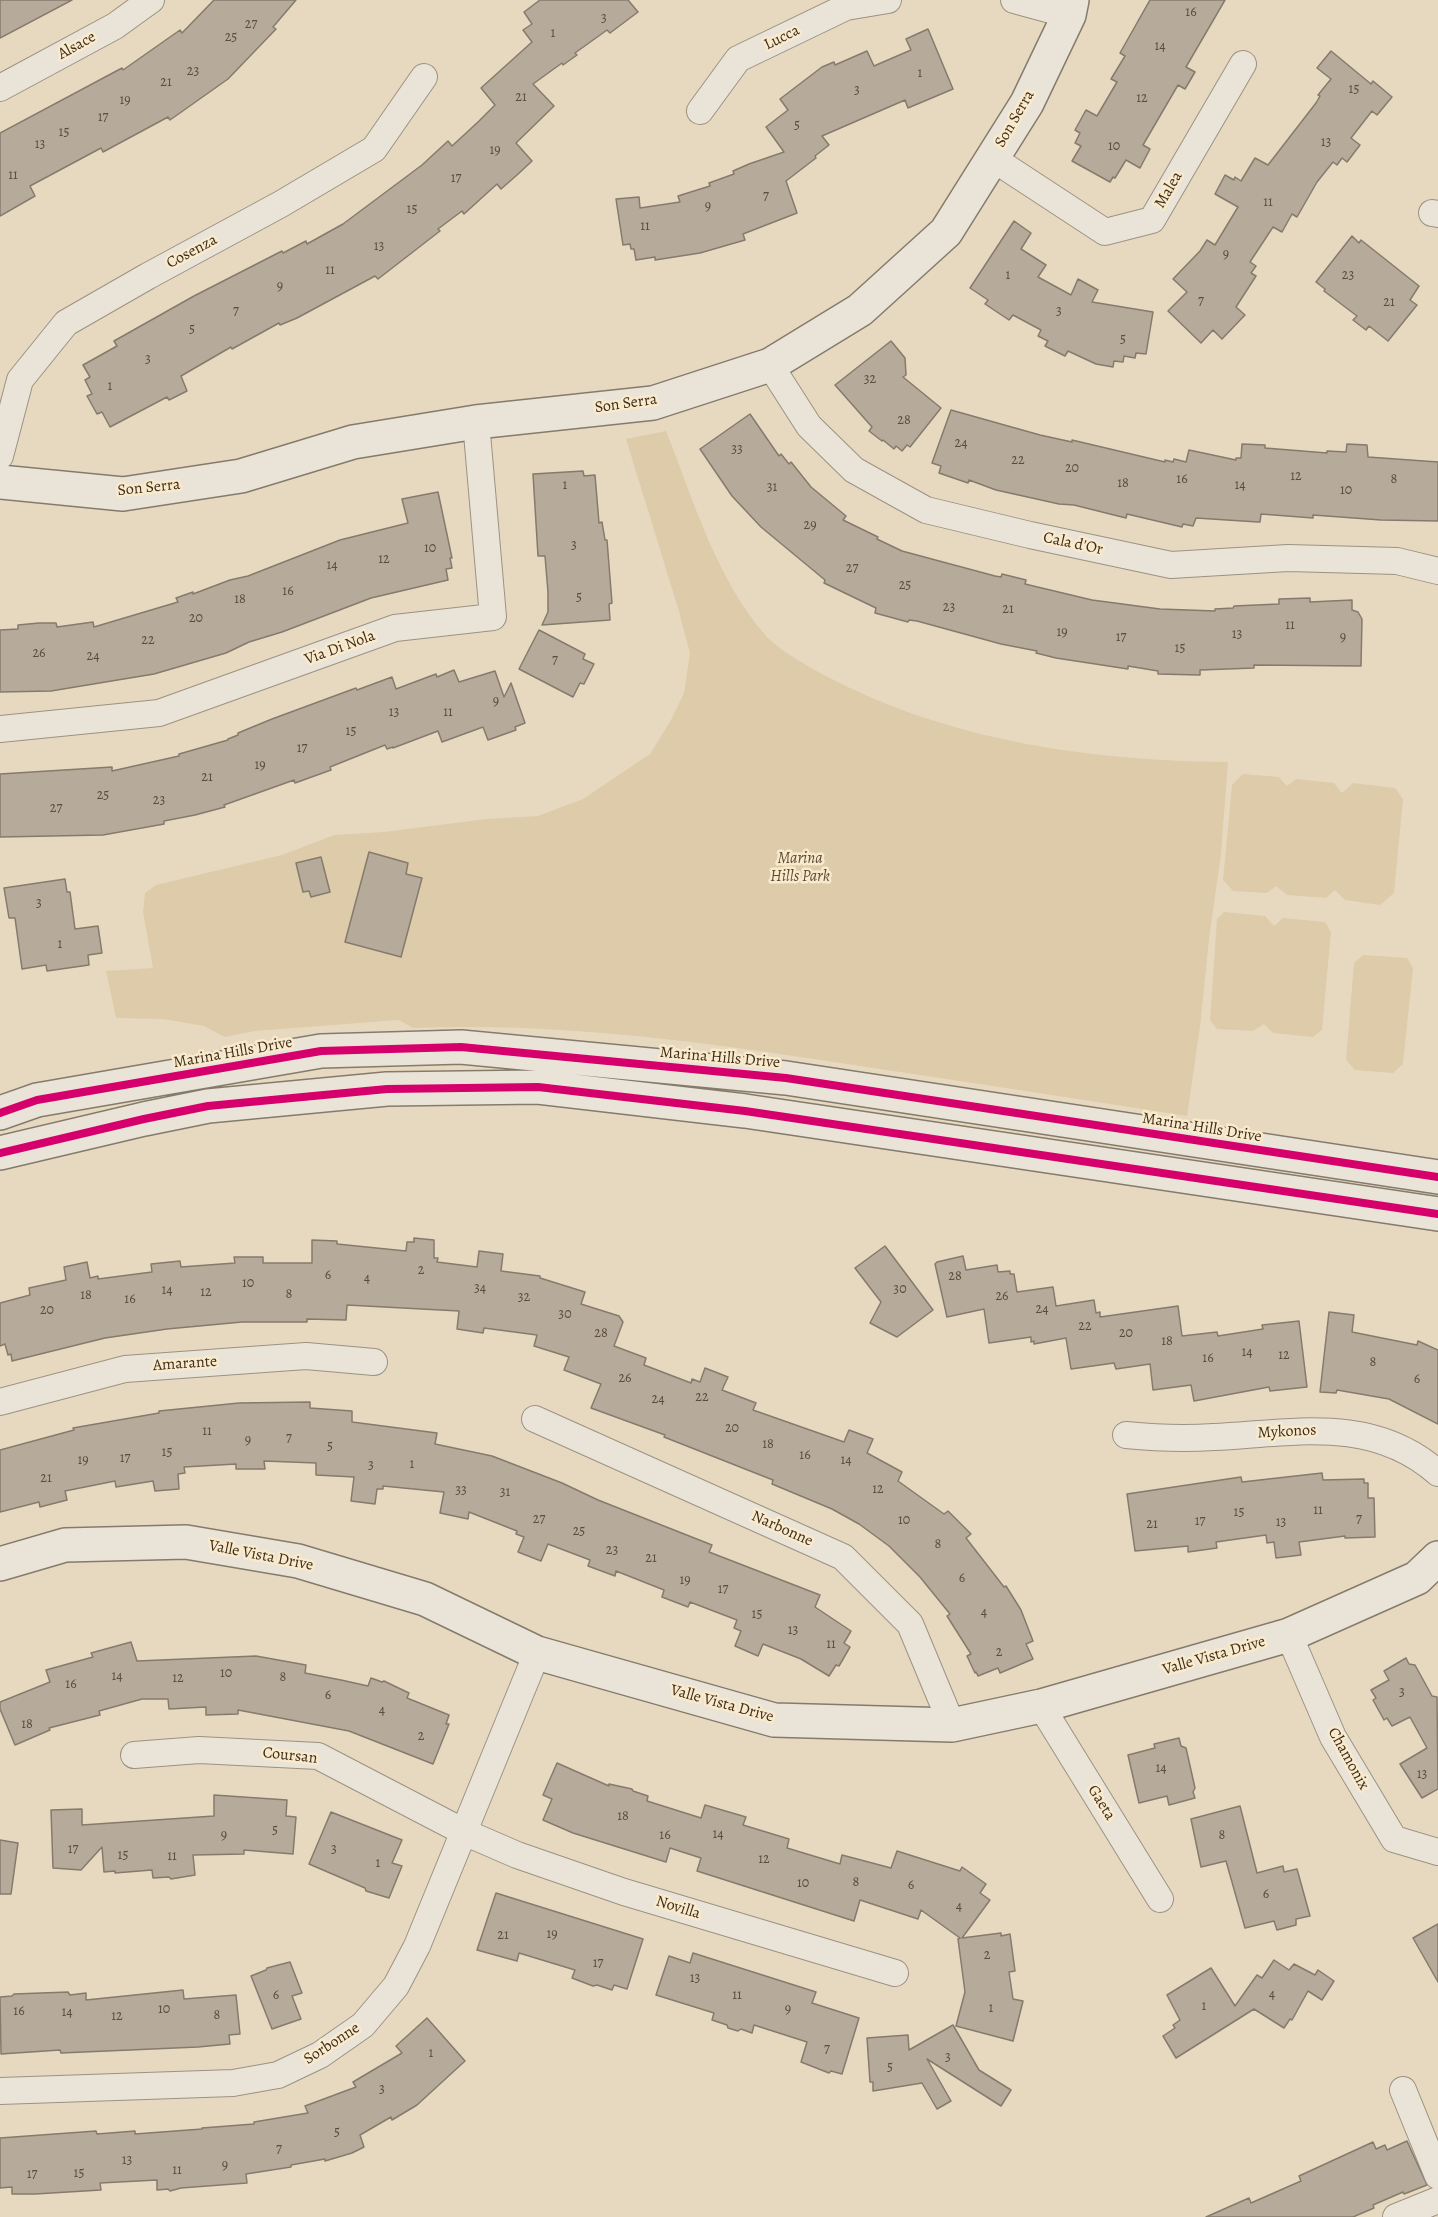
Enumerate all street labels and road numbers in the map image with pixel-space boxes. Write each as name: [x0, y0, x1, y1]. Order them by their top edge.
street label: Lucca: [761, 21, 803, 55]
street label: Alsace: [55, 28, 99, 64]
street label: Son Serra: [991, 87, 1039, 151]
street label: Malea: [1151, 168, 1187, 212]
street label: Cosenza: [163, 231, 221, 273]
street label: Son Serra: [593, 390, 659, 418]
street label: Son Serra: [117, 475, 181, 501]
street label: Cala d'Or: [1041, 528, 1105, 560]
street label: Via Di Nola: [302, 626, 378, 670]
street label: Marina Hills Drive: [172, 1033, 294, 1073]
street label: Marina Hills Drive: [659, 1043, 781, 1073]
street label: Marina Hills Drive: [1141, 1109, 1263, 1147]
street label: Amarante: [152, 1352, 218, 1376]
street label: Mykonos: [1257, 1421, 1317, 1443]
street label: Narbonne: [748, 1507, 816, 1551]
street label: Valle Vista Drive: [207, 1536, 315, 1576]
street label: Valle Vista Drive: [1160, 1632, 1268, 1680]
street label: Valle Vista Drive: [668, 1681, 776, 1727]
street label: Chamonix: [1323, 1725, 1373, 1793]
street label: Coursan: [262, 1744, 318, 1768]
street label: Gaeta: [1083, 1782, 1119, 1824]
street label: Novilla: [653, 1892, 703, 1924]
street label: Sorbonne: [300, 2019, 364, 2069]

